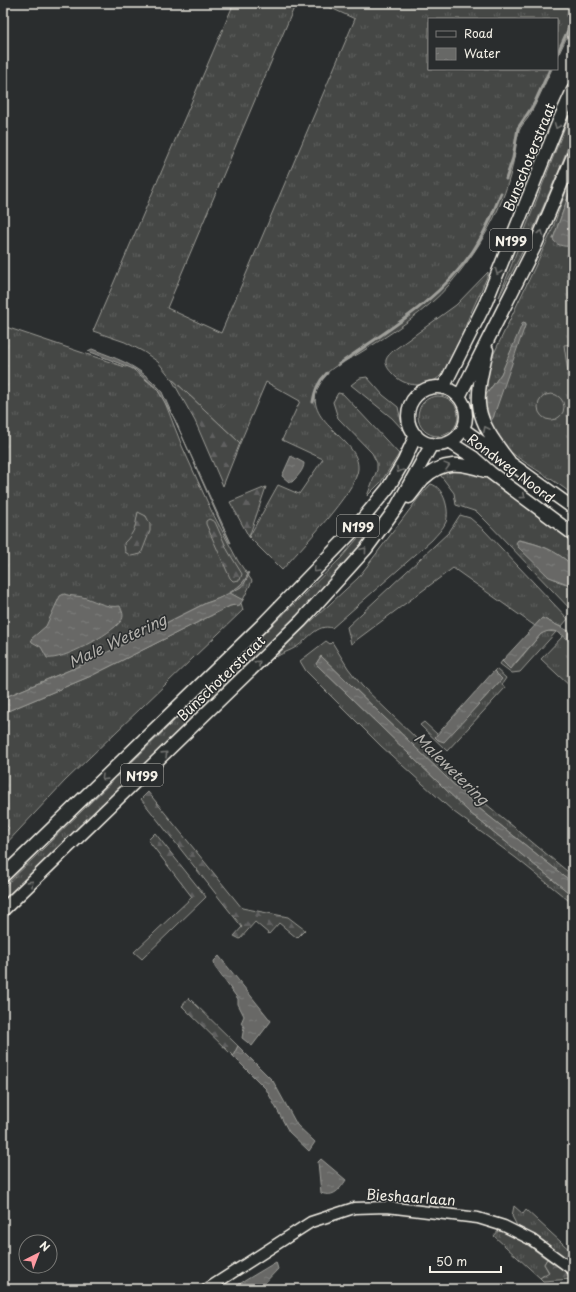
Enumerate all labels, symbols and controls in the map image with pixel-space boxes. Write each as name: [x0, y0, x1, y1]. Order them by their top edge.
legend: [428, 18, 558, 70]
text: Road: [464, 24, 493, 42]
text: Water: [464, 44, 501, 62]
street label: Bunschoterstraat: [498, 99, 560, 214]
one-way arrow: [554, 121, 562, 129]
road number: N199: [490, 229, 532, 251]
one-way arrow: [536, 230, 544, 237]
one-way arrow: [495, 269, 503, 276]
one-way arrow: [484, 426, 491, 433]
street label: Rondweg Noord: [463, 428, 559, 508]
one-way arrow: [443, 462, 450, 471]
one-way arrow: [396, 466, 404, 473]
one-way arrow: [518, 491, 525, 498]
road number: N199: [337, 515, 379, 537]
one-way arrow: [360, 548, 367, 555]
one-way arrow: [313, 565, 321, 573]
water label: Male Wetering: [64, 607, 171, 673]
street label: Bunschoterstraat: [172, 630, 270, 726]
one-way arrow: [253, 661, 261, 668]
water label: Malewetering: [409, 726, 495, 811]
one-way arrow: [160, 751, 168, 759]
road number: N199: [121, 764, 163, 786]
one-way arrow: [101, 773, 109, 781]
one-way arrow: [26, 880, 34, 888]
street label: Bieshaarlaan: [366, 1183, 456, 1211]
north arrow: [18, 1234, 58, 1274]
text: N: [36, 1237, 54, 1256]
scale bar: [430, 1248, 501, 1274]
text: 50 m: [436, 1252, 467, 1270]

